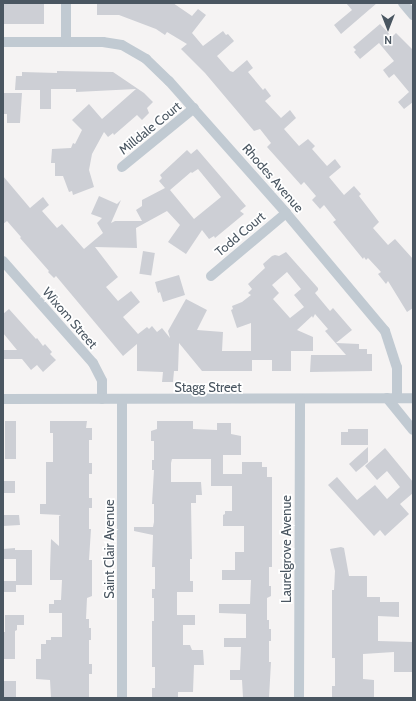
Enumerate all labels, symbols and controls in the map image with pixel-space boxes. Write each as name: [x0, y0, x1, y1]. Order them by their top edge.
north arrow: [368, 8, 408, 48]
text: N: [384, 33, 392, 47]
street label: Milldale Court: [116, 98, 184, 158]
street label: Rhodes Avenue: [239, 141, 307, 215]
street label: Todd Court: [212, 209, 268, 259]
street label: Wixom Street: [39, 284, 101, 352]
street label: Stagg Street: [174, 379, 242, 395]
street label: Laurelgrove Avenue: [278, 495, 294, 603]
street label: Saint Clair Avenue: [101, 499, 117, 599]

